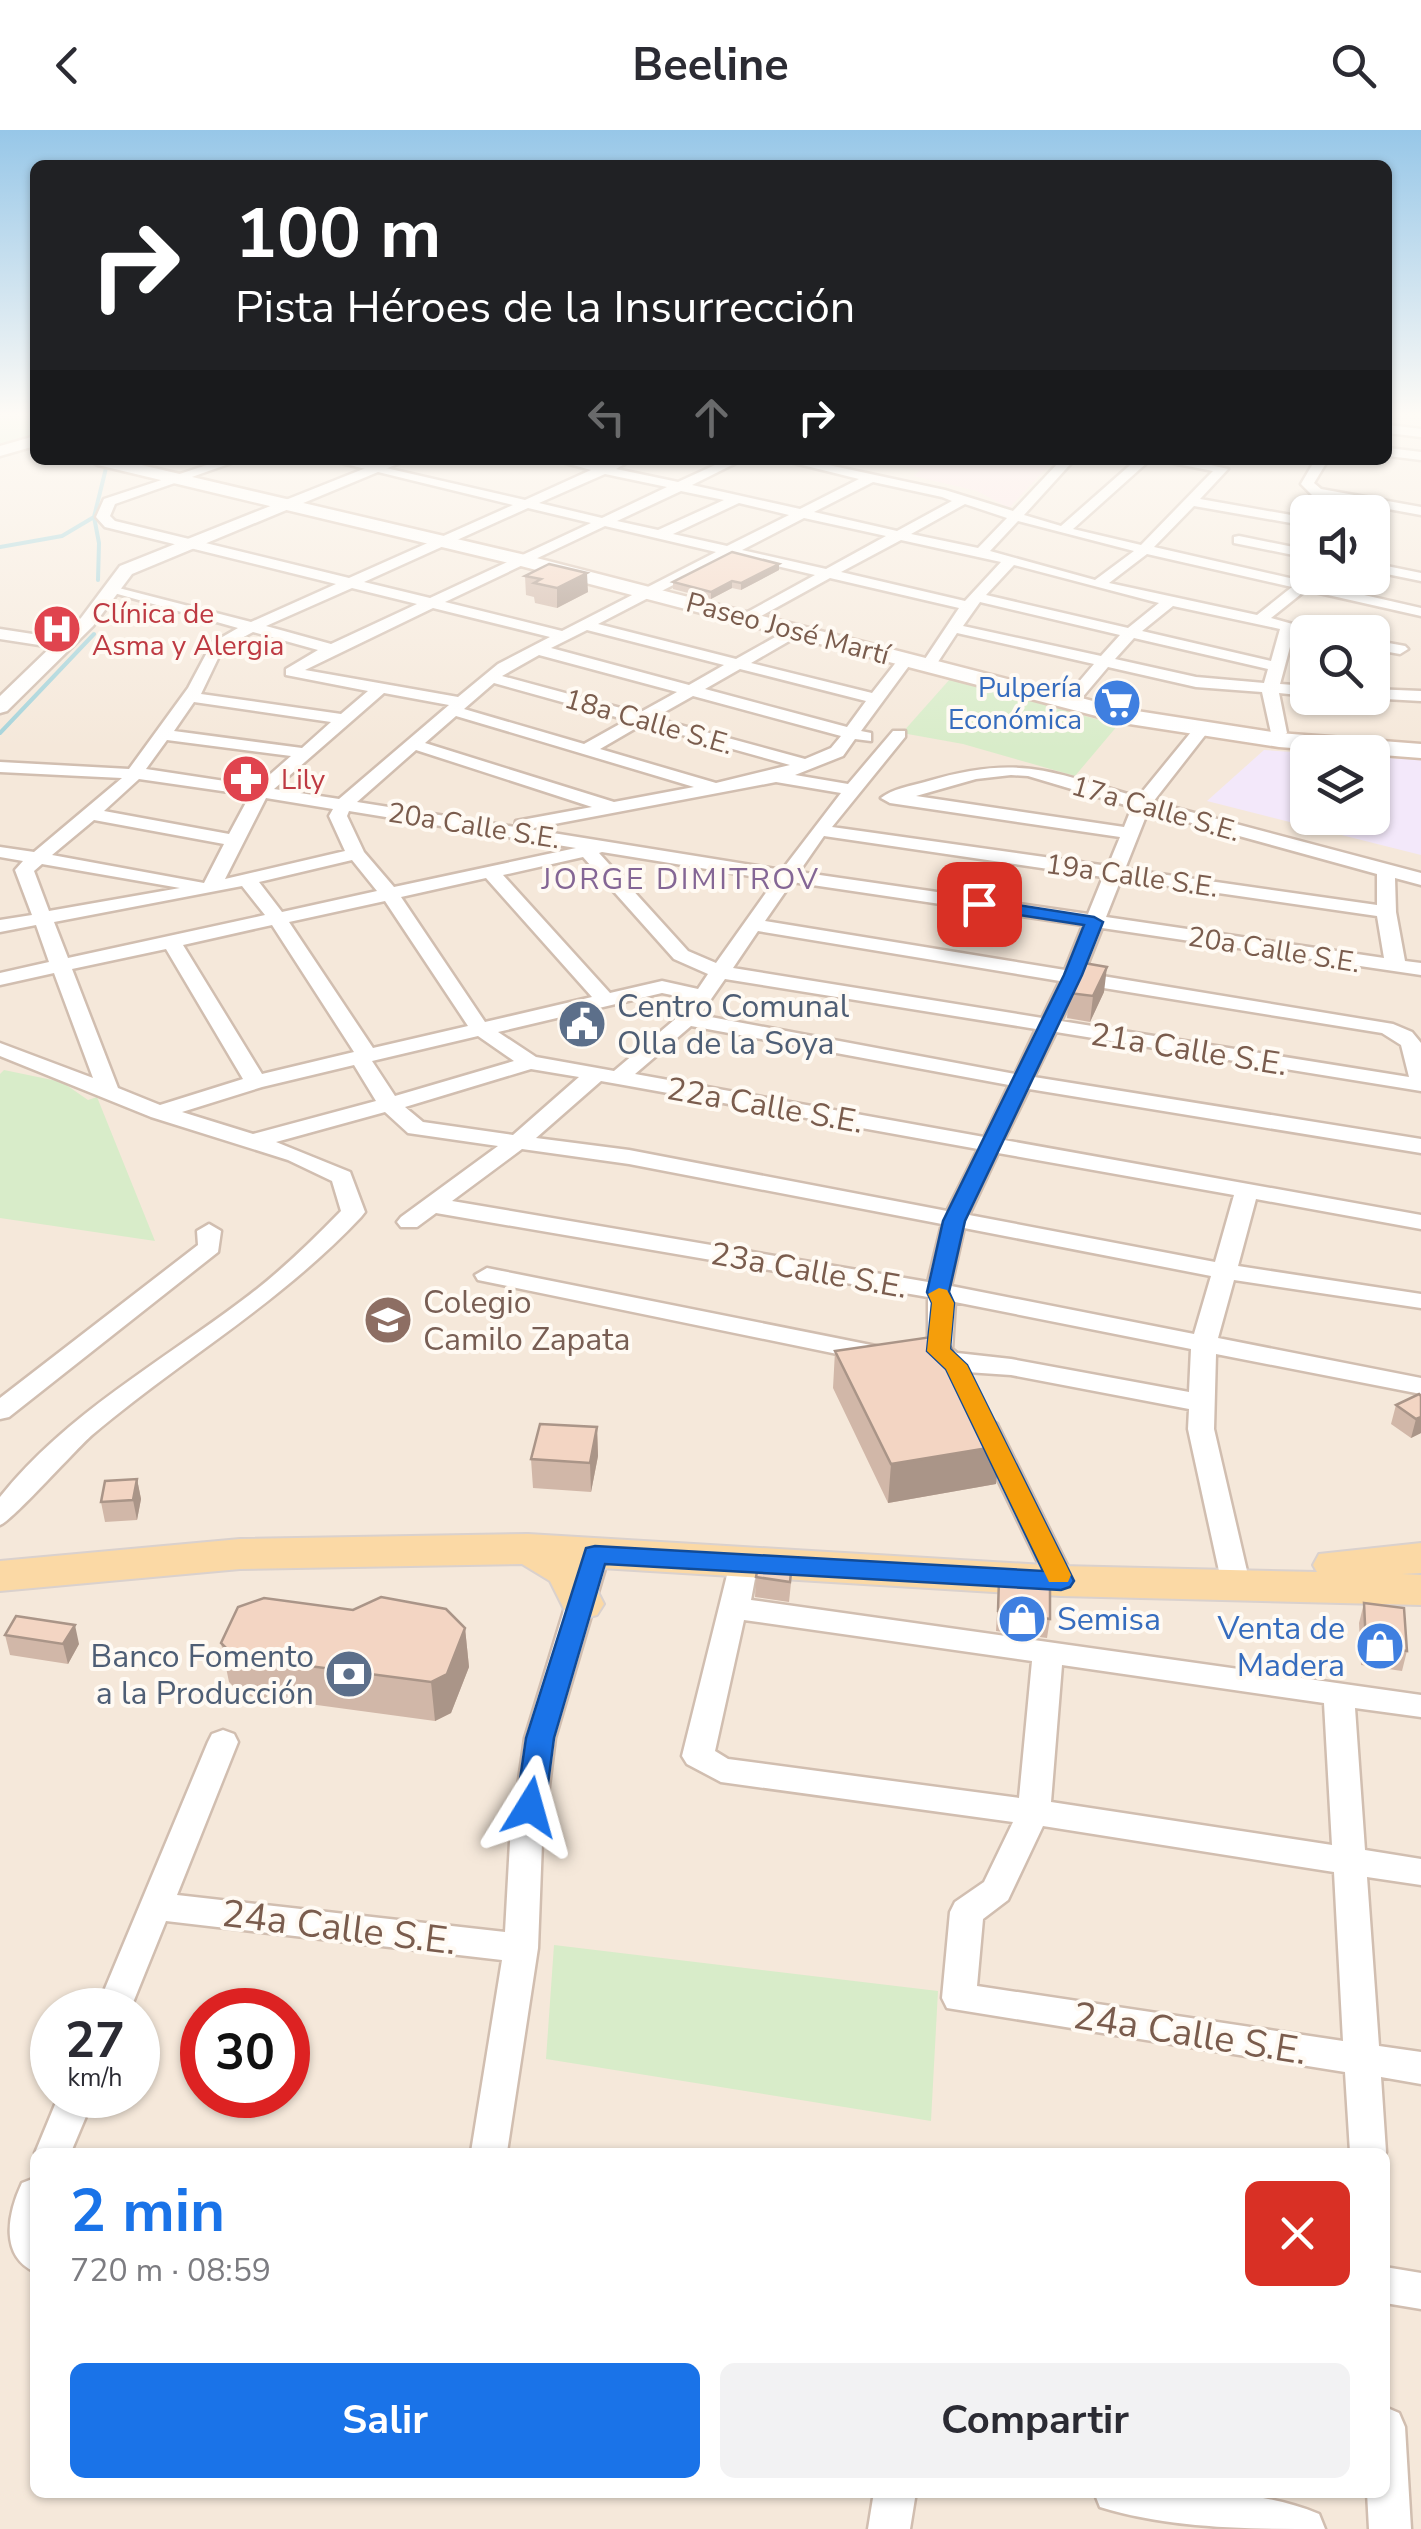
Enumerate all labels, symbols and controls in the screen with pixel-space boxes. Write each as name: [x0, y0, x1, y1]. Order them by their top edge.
text: Beeline: [632, 35, 789, 96]
icon: back: [40, 38, 95, 93]
icon: search: [1326, 38, 1381, 93]
text: 100 m: [235, 186, 441, 282]
icon: right: [70, 200, 200, 330]
text: Pista Héroes de la Insurrección: [235, 277, 855, 338]
icon: left: [579, 390, 634, 445]
icon: ahead: [684, 390, 739, 445]
icon: right: [789, 390, 844, 445]
map controls: [1290, 495, 1390, 835]
button: sound: [1290, 495, 1390, 595]
street label: Paseo José Martí: [682, 584, 895, 675]
place label: Clínica de Asma y Alergia: [92, 595, 284, 665]
hospital icon: Clínica de Asma y Alergia: [31, 603, 83, 655]
button: search: [1290, 615, 1390, 715]
place label: Pulpería Económica: [948, 669, 1082, 739]
supermarket icon: Pulpería Económica: [1091, 677, 1143, 729]
street label: 18a Calle S.E.: [560, 680, 737, 764]
button: layers: [1290, 735, 1390, 835]
pharmacy icon: Lily: [220, 753, 272, 805]
place label: Lily: [281, 761, 326, 799]
street label: 17a Calle S.E.: [1067, 767, 1244, 851]
street label: 20a Calle S.E.: [385, 794, 563, 858]
street label: 19a Calle S.E.: [1043, 845, 1221, 907]
district label: JORGE DIMITROV: [540, 859, 821, 900]
pin: [937, 862, 1022, 947]
icon: arrive: [952, 877, 1007, 932]
street label: 20a Calle S.E.: [1185, 918, 1363, 982]
place label: Centro Comunal Olla de la Soya: [617, 985, 850, 1065]
public building icon: Centro Comunal Olla de la Soya: [556, 998, 608, 1050]
street label: 21a Calle S.E.: [1088, 1013, 1290, 1086]
street label: 22a Calle S.E.: [663, 1067, 866, 1144]
street label: 23a Calle S.E.: [707, 1232, 910, 1309]
place label: Colegio Camilo Zapata: [423, 1281, 630, 1361]
school or university icon: Colegio Camilo Zapata: [362, 1294, 414, 1346]
shop icon: Semisa: [996, 1593, 1048, 1645]
place label: Semisa: [1057, 1598, 1161, 1641]
place label: Venta de Madera: [1217, 1607, 1345, 1687]
shop icon: Venta de Madera: [1354, 1620, 1406, 1672]
place label: Banco Fomento a la Producción: [91, 1635, 314, 1715]
bank icon: Banco Fomento a la Producción: [323, 1648, 375, 1700]
position arrow: [478, 1755, 582, 1859]
street label: 24a Calle S.E.: [219, 1888, 459, 1967]
speed limit sign: 30: [180, 1988, 310, 2118]
street label: 24a Calle S.E.: [1070, 1990, 1310, 2077]
text: 27: [65, 2006, 125, 2075]
text: km/h: [67, 2061, 123, 2095]
text: 2 min: [70, 2170, 225, 2252]
button: close: [1245, 2181, 1350, 2286]
text: 720 m · 08:59: [70, 2249, 271, 2292]
button: Salir: [70, 2363, 700, 2478]
button: Compartir: [720, 2363, 1350, 2478]

